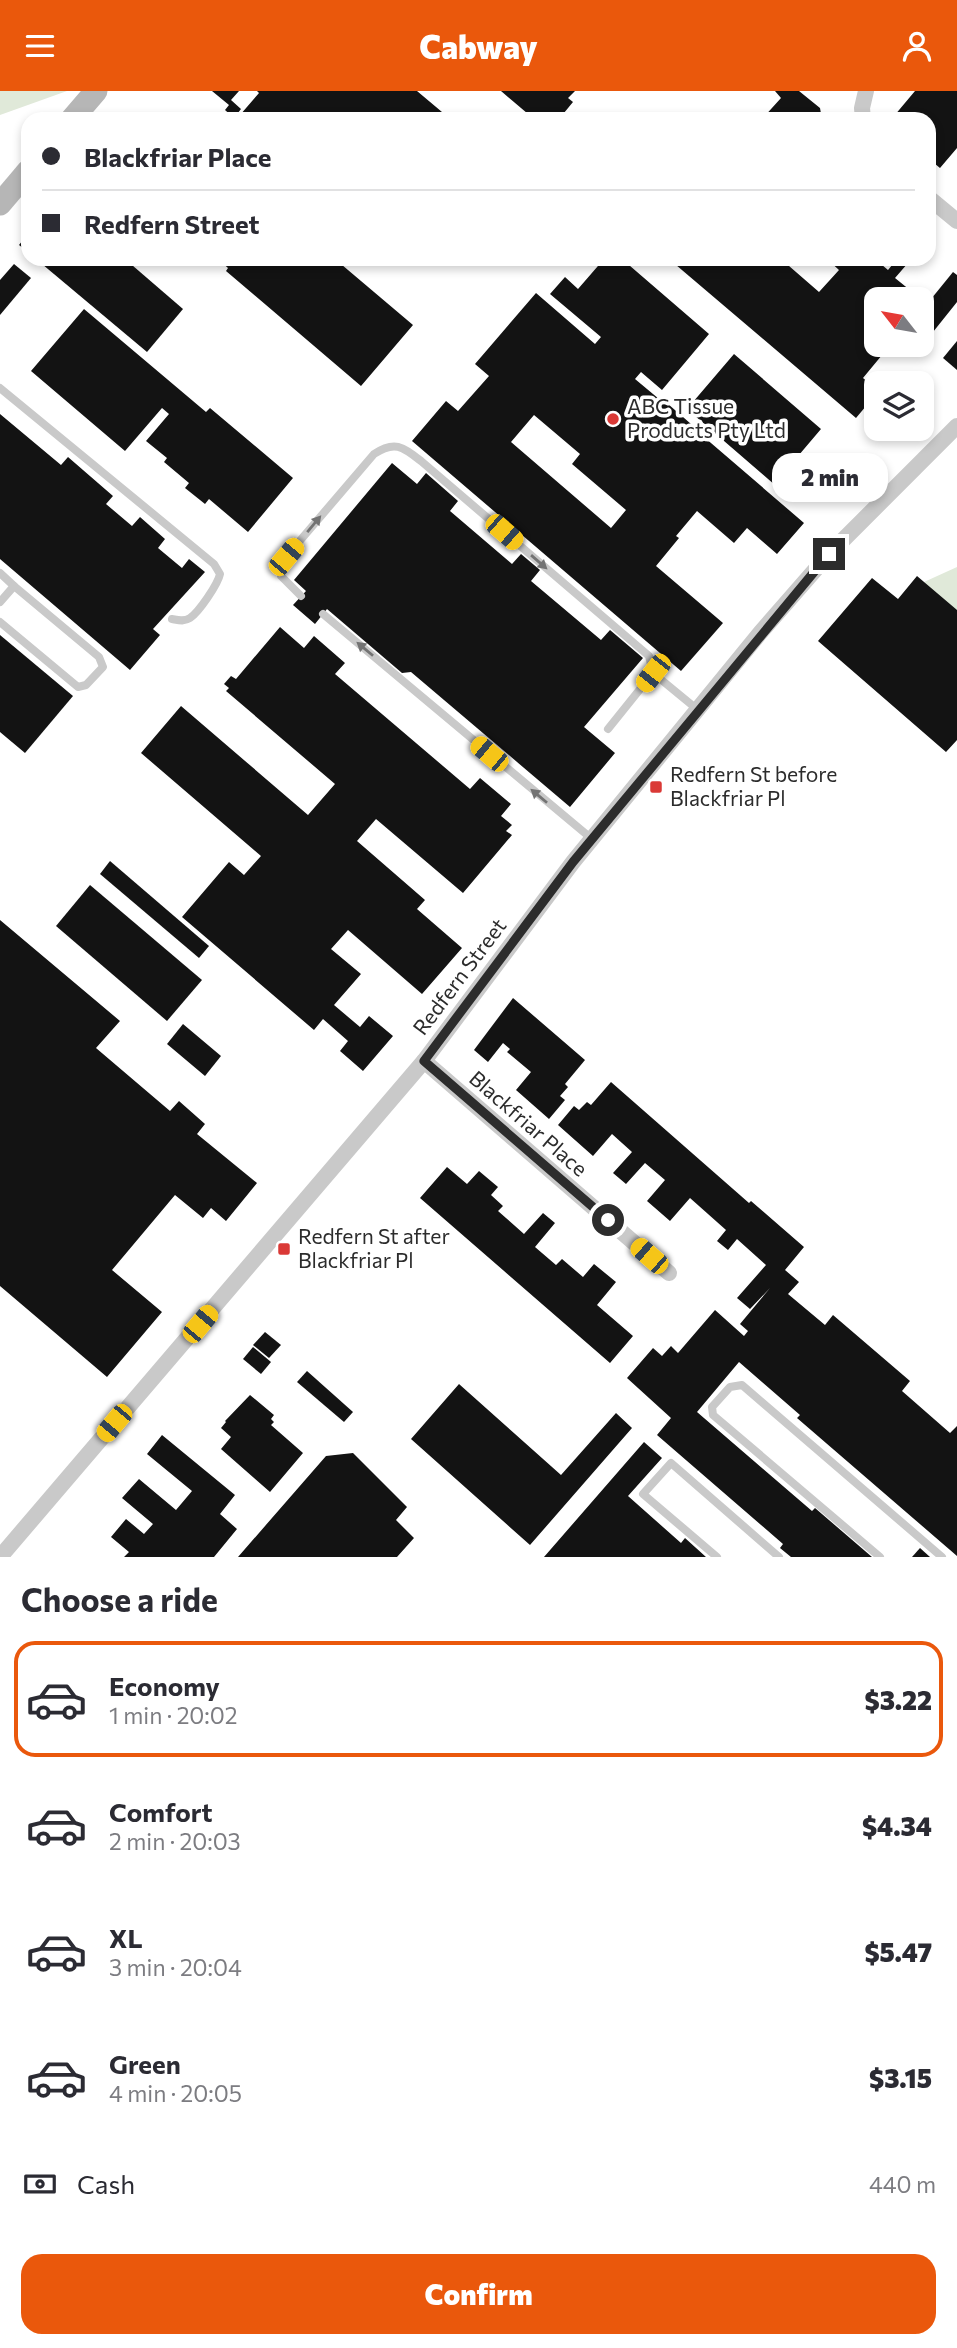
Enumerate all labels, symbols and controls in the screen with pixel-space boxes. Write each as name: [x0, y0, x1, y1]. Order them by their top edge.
text: Cabway: [419, 26, 538, 66]
icon: menu: [21, 27, 59, 65]
icon: person: [898, 27, 936, 65]
text: Blackfriar Place: [84, 141, 271, 172]
text: Redfern Street: [84, 208, 260, 239]
north arrow: [864, 287, 934, 357]
map controls: [864, 287, 934, 441]
button: layers: [864, 371, 934, 441]
place label: ABC Tissue Products Pty Ltd: [627, 393, 786, 442]
marker: ABC Tissue Products Pty Ltd: [605, 411, 621, 427]
callout: 2 min: [771, 453, 887, 501]
text: 2 min: [801, 463, 859, 491]
car: [482, 510, 527, 554]
one-way arrow: [306, 515, 321, 532]
car: [265, 534, 308, 580]
route end: [813, 538, 845, 570]
one-way arrow: [530, 554, 547, 569]
one-way arrow: [357, 642, 374, 657]
car: [632, 650, 675, 696]
car: [467, 732, 512, 776]
place label: Redfern St before Blackfriar Pl: [670, 761, 837, 810]
marker: Redfern St before Blackfriar Pl: [648, 779, 664, 795]
one-way arrow: [530, 788, 548, 804]
street label: Redfern Street: [407, 913, 511, 1039]
street label: Blackfriar Place: [465, 1065, 593, 1181]
route start: [592, 1204, 624, 1236]
place label: Redfern St after Blackfriar Pl: [298, 1223, 450, 1272]
car: [627, 1234, 672, 1278]
marker: Redfern St after Blackfriar Pl: [276, 1241, 292, 1257]
car: [179, 1301, 222, 1347]
car: [93, 1400, 136, 1446]
text: Choose a ride: [21, 1579, 218, 1619]
icon: car: [25, 1668, 88, 1731]
text: Economy: [109, 1670, 220, 1701]
text: $3.22: [865, 1684, 932, 1715]
text: 1 min · 20:02: [109, 1701, 237, 1729]
icon: car: [25, 1794, 88, 1857]
text: Comfort: [109, 1796, 212, 1827]
text: $4.34: [862, 1810, 932, 1841]
text: 2 min · 20:03: [109, 1827, 241, 1855]
icon: car: [25, 1920, 88, 1983]
text: XL: [109, 1922, 143, 1953]
text: $5.47: [864, 1936, 932, 1967]
text: 3 min · 20:04: [109, 1953, 242, 1981]
icon: car: [25, 2046, 88, 2109]
text: Green: [109, 2048, 181, 2079]
text: $3.15: [869, 2062, 932, 2093]
text: 4 min · 20:05: [109, 2079, 242, 2107]
icon: cash: [21, 2165, 59, 2203]
text: Cash: [77, 2168, 135, 2199]
text: 440 m: [869, 2170, 936, 2198]
button: Confirm: [21, 2254, 936, 2334]

